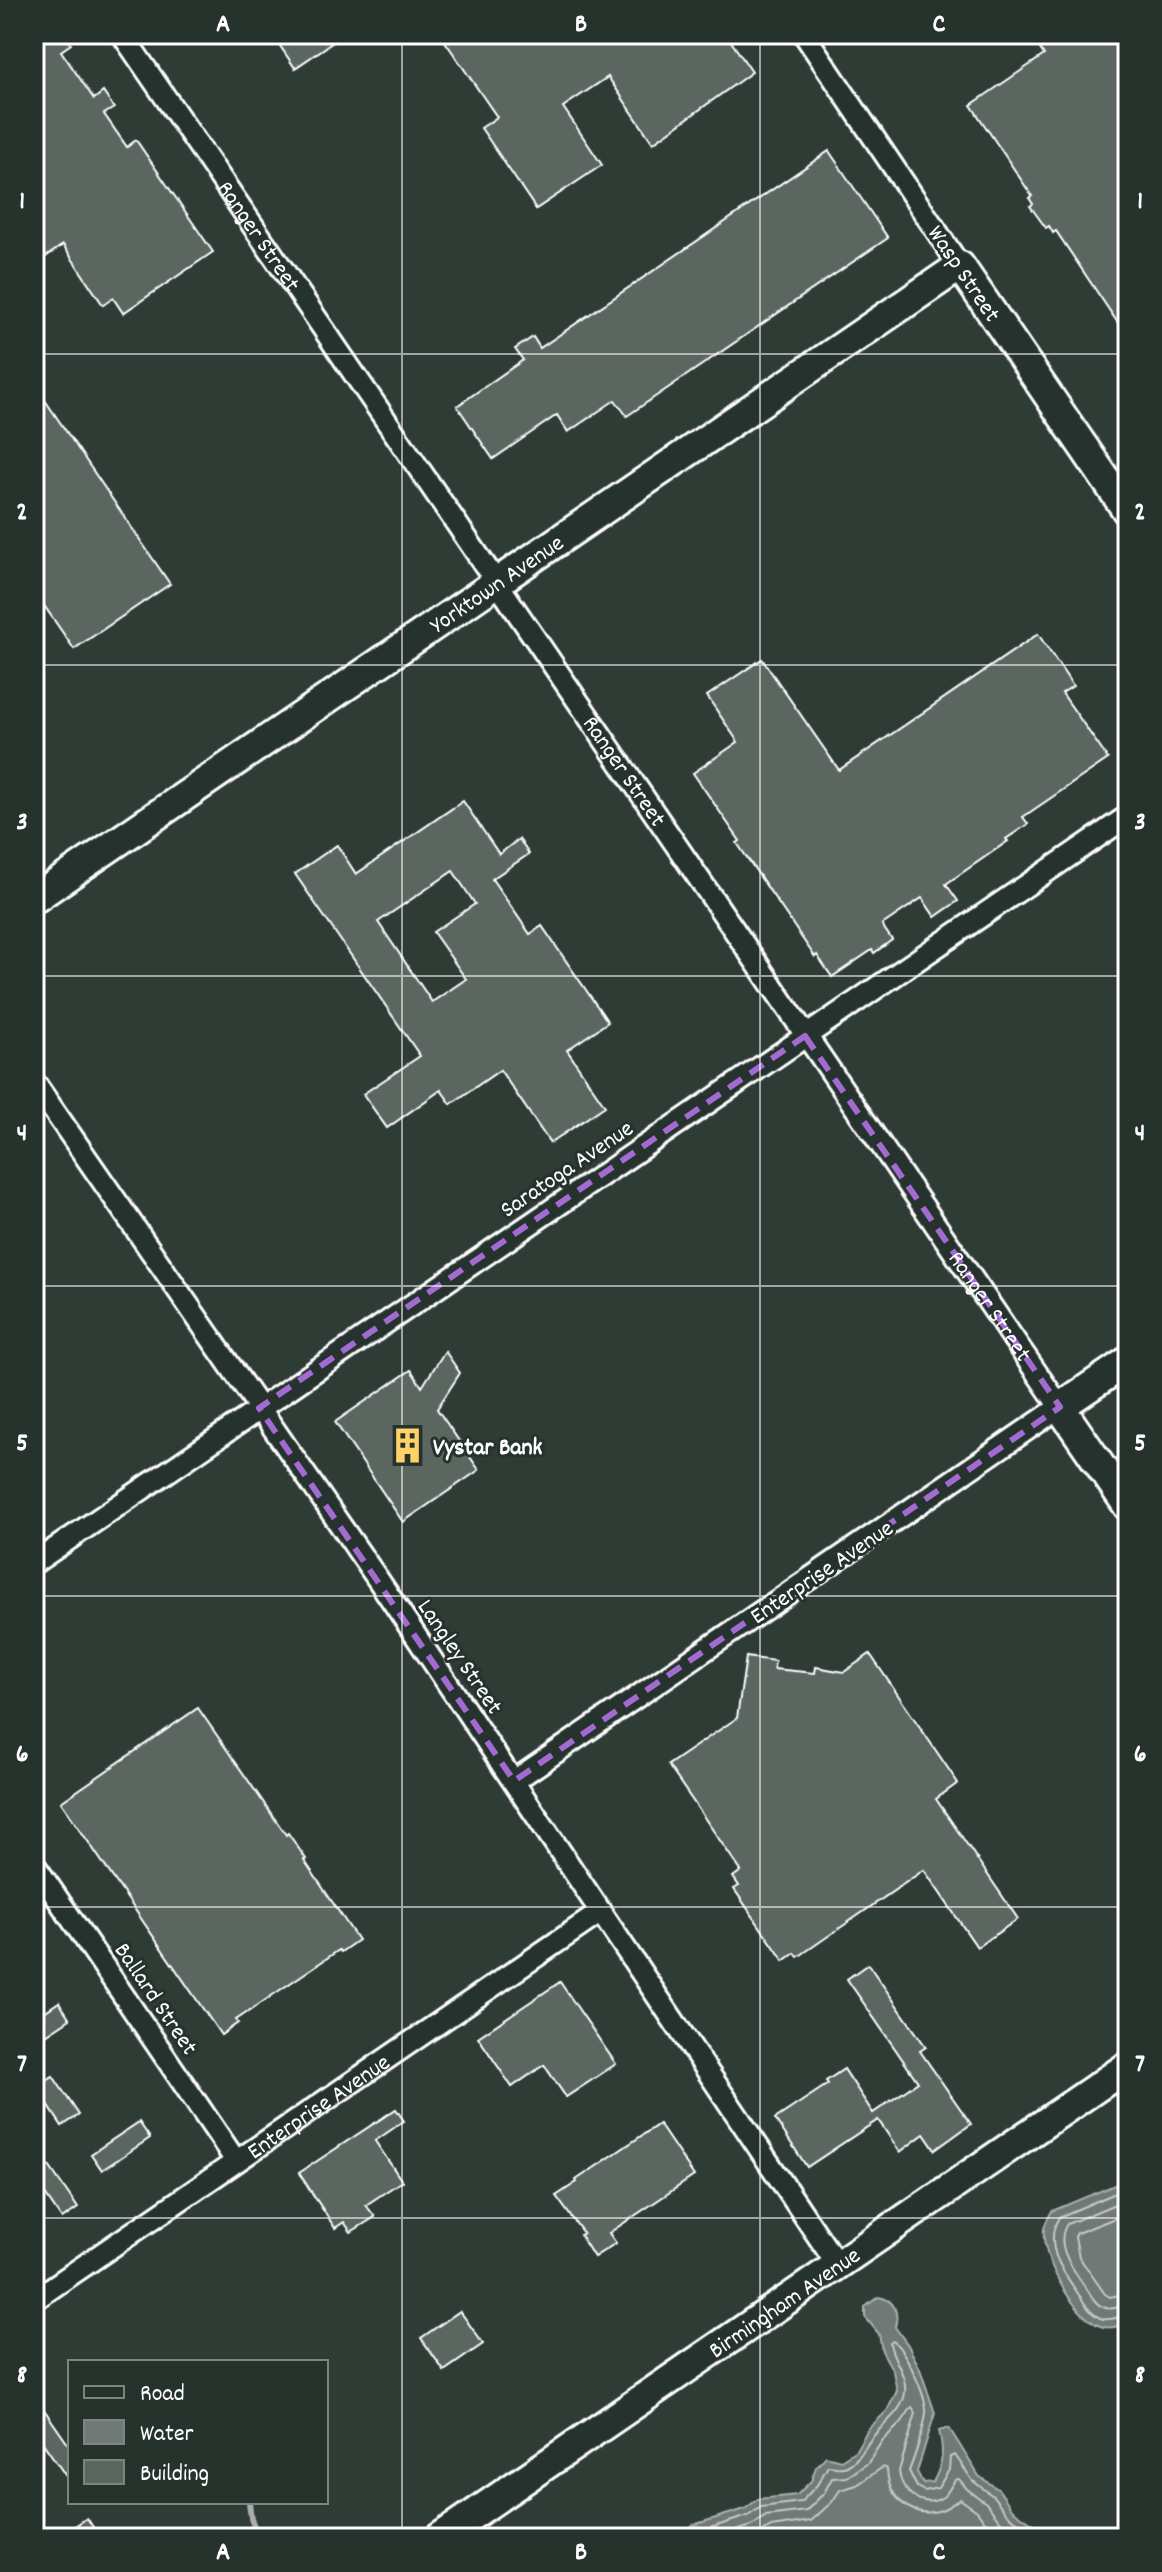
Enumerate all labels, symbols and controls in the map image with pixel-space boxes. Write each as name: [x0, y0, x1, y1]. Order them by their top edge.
text: A: [216, 7, 230, 44]
text: B: [575, 7, 587, 44]
text: C: [933, 7, 946, 44]
street label: Ranger Street: [207, 175, 307, 300]
text: 1: [19, 184, 25, 221]
text: 1: [1137, 184, 1143, 221]
street label: Wasp Street: [918, 220, 1007, 330]
text: 2: [16, 495, 28, 532]
text: 2: [1134, 495, 1146, 532]
street label: Yorktown Avenue: [424, 528, 572, 643]
street label: Ranger Street: [573, 710, 673, 835]
text: 3: [16, 805, 28, 842]
text: 3: [1134, 805, 1146, 842]
street label: Saratoga Avenue: [494, 1113, 641, 1228]
text: 4: [17, 1116, 27, 1153]
text: 4: [1135, 1116, 1145, 1153]
street label: Ranger Street: [938, 1245, 1038, 1370]
text: 5: [16, 1426, 28, 1463]
text: 5: [1134, 1426, 1146, 1463]
building icon: Vystar Bank: [388, 1427, 426, 1465]
place label: Vystar Bank: [433, 1432, 543, 1466]
street label: Enterprise Avenue: [744, 1513, 901, 1634]
street label: Langley Street: [407, 1593, 510, 1722]
text: 6: [16, 1737, 28, 1774]
text: 6: [1134, 1737, 1146, 1774]
street label: Ballard Street: [104, 1937, 205, 2063]
text: 7: [17, 2047, 27, 2084]
street label: Enterprise Avenue: [241, 2047, 398, 2169]
text: 7: [1135, 2047, 1145, 2084]
street label: Birmingham Avenue: [703, 2240, 868, 2368]
text: 8: [17, 2358, 27, 2395]
text: 8: [1135, 2358, 1145, 2395]
legend: [68, 2360, 328, 2504]
text: Road: [140, 2378, 185, 2412]
text: Water: [140, 2418, 193, 2452]
text: Building: [140, 2458, 209, 2492]
text: A: [216, 2535, 230, 2572]
text: B: [575, 2535, 587, 2572]
text: C: [933, 2535, 946, 2572]

